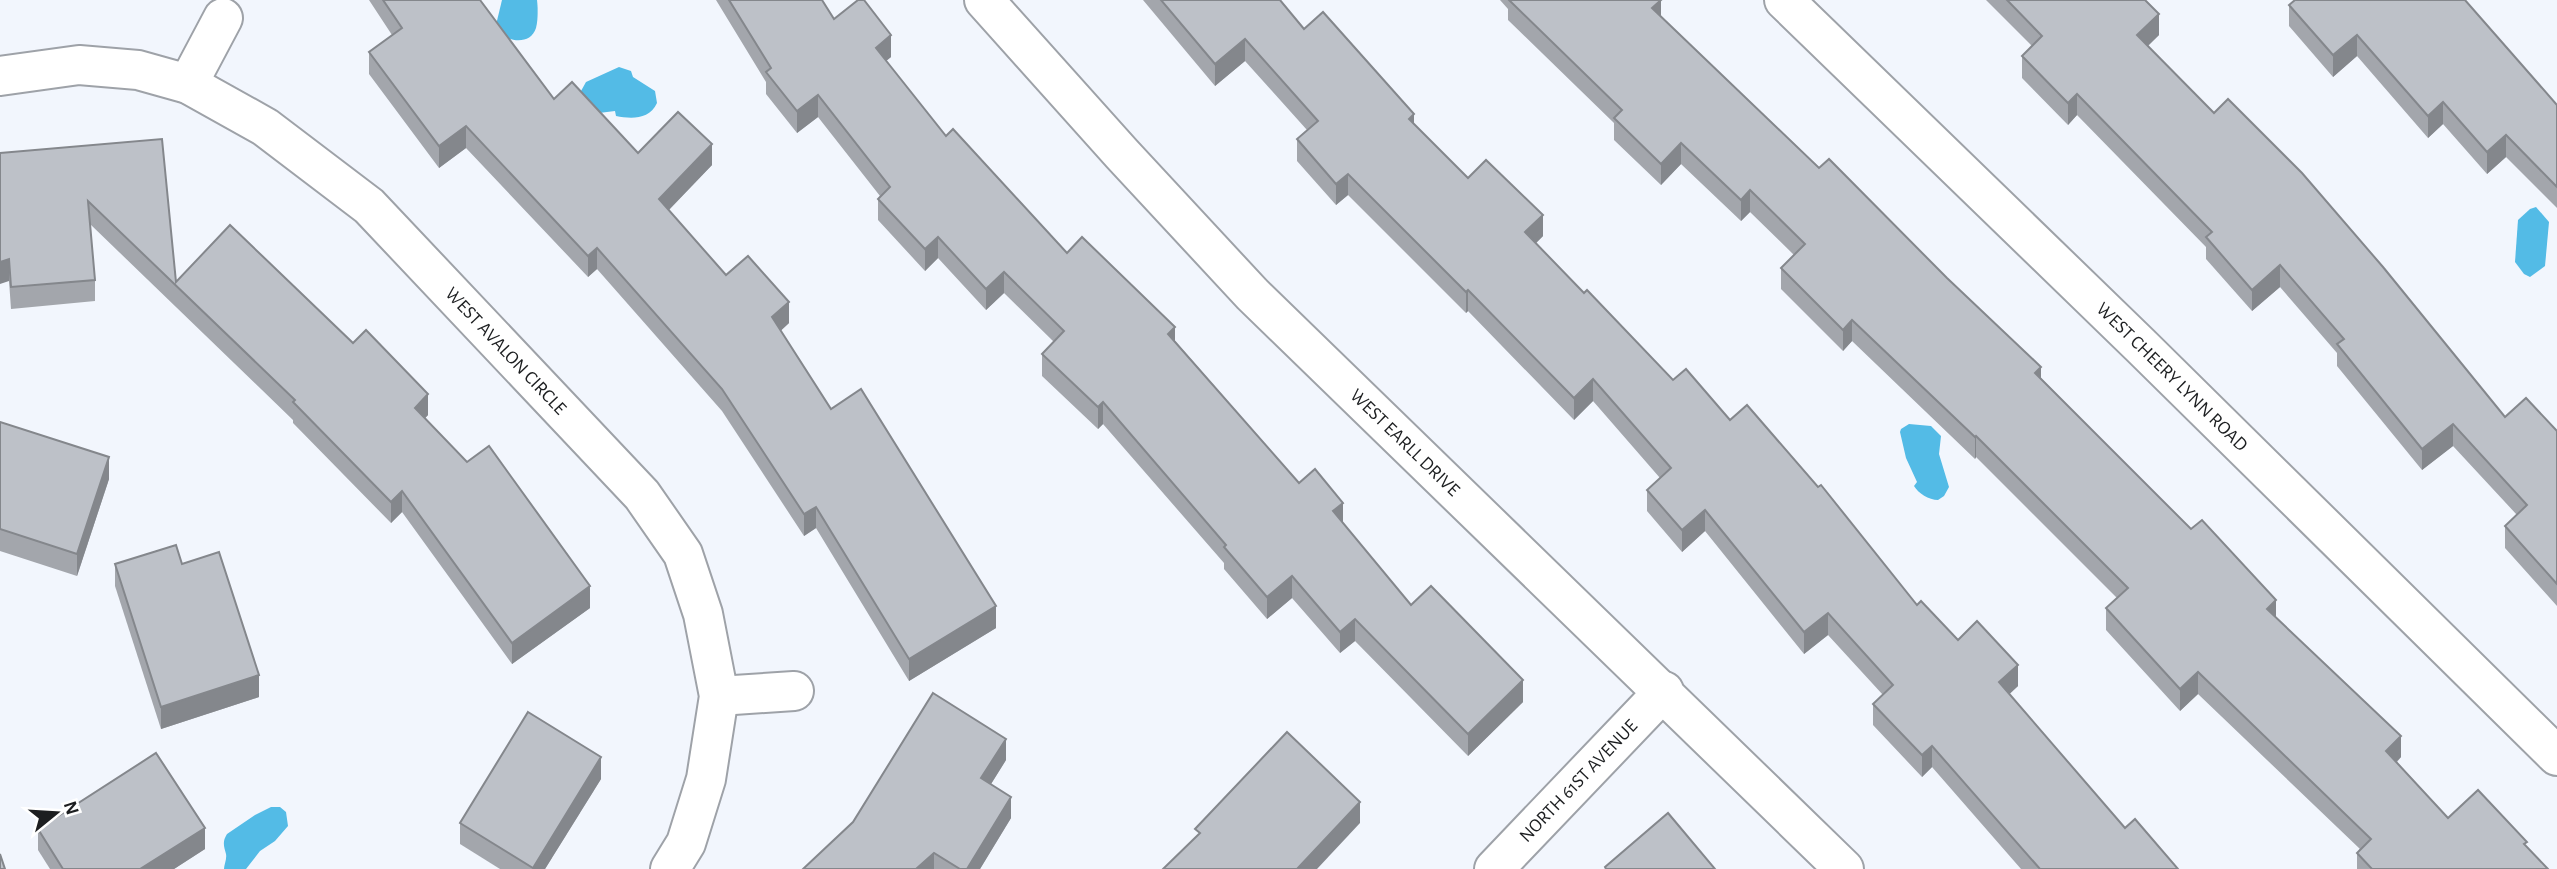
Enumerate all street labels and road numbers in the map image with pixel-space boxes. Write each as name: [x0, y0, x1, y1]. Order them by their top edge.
street label: WEST AVALON CIRCLE: [442, 284, 570, 418]
street label: WEST CHEERY LYNN ROAD: [2093, 299, 2251, 455]
street label: WEST EARLL DRIVE: [1346, 385, 1463, 500]
street label: NORTH 61ST AVENUE: [1516, 716, 1641, 846]

